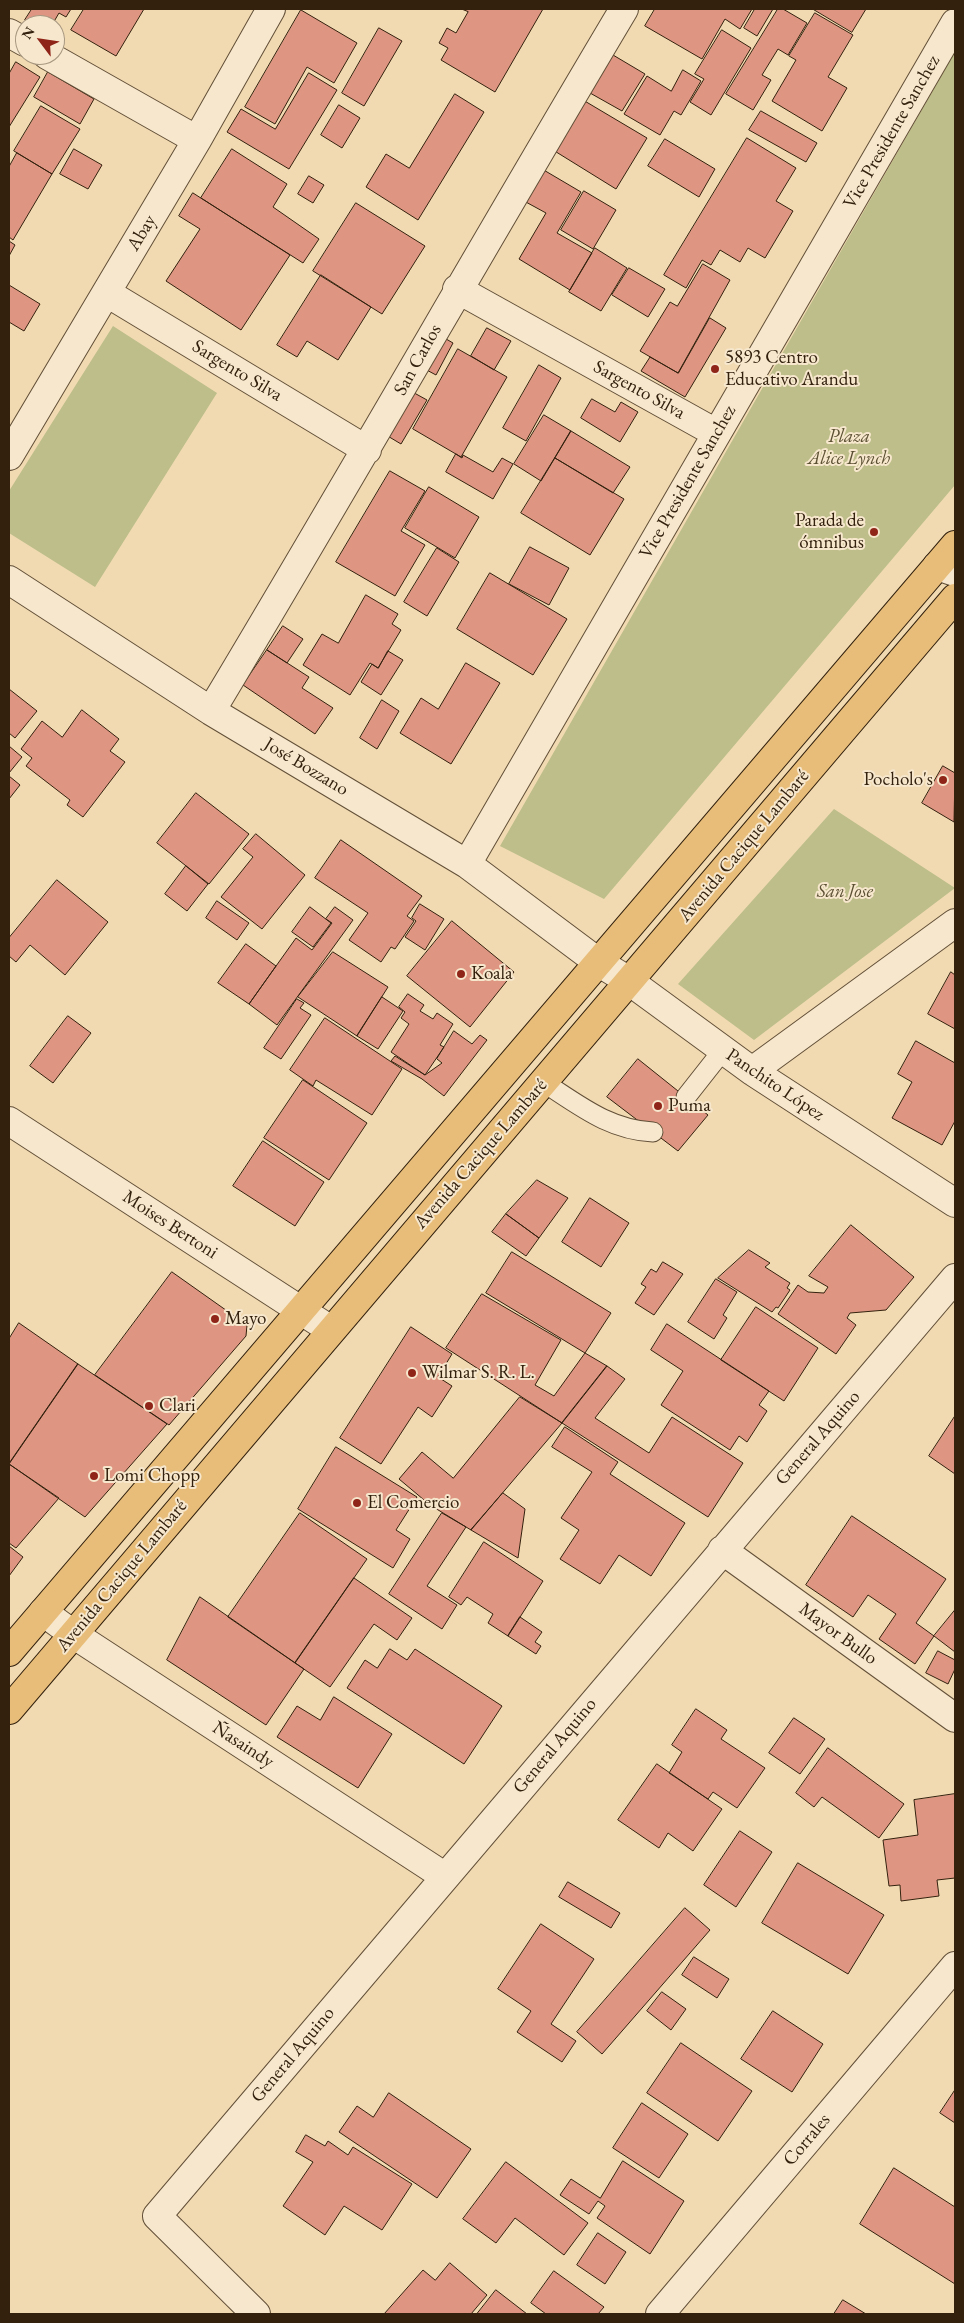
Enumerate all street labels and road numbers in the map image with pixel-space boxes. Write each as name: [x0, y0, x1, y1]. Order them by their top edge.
street label: Vice Presidente Sanchez: [839, 51, 945, 213]
street label: Abay: [122, 211, 162, 255]
street label: San Carlos: [389, 320, 447, 400]
street label: Sargento Silva: [188, 335, 286, 407]
street label: Sargento Silva: [589, 355, 689, 425]
street label: Vice Presidente Sanchez: [635, 401, 741, 563]
street label: José Bozzano: [259, 733, 353, 801]
street label: Avenida Cacique Lambaré: [674, 765, 814, 927]
street label: Panchito López: [722, 1044, 828, 1126]
street label: Avenida Cacique Lambaré: [410, 1074, 552, 1234]
street label: Moises Bertoni: [118, 1186, 222, 1264]
street label: General Aquino: [771, 1386, 865, 1490]
street label: Avenida Cacique Lambaré: [52, 1495, 192, 1657]
street label: Mayor Bullo: [794, 1598, 882, 1670]
street label: General Aquino: [508, 1693, 602, 1799]
street label: Ñasaindy: [208, 1717, 278, 1773]
street label: General Aquino: [246, 2002, 340, 2108]
street label: Corrales: [779, 2109, 835, 2171]

